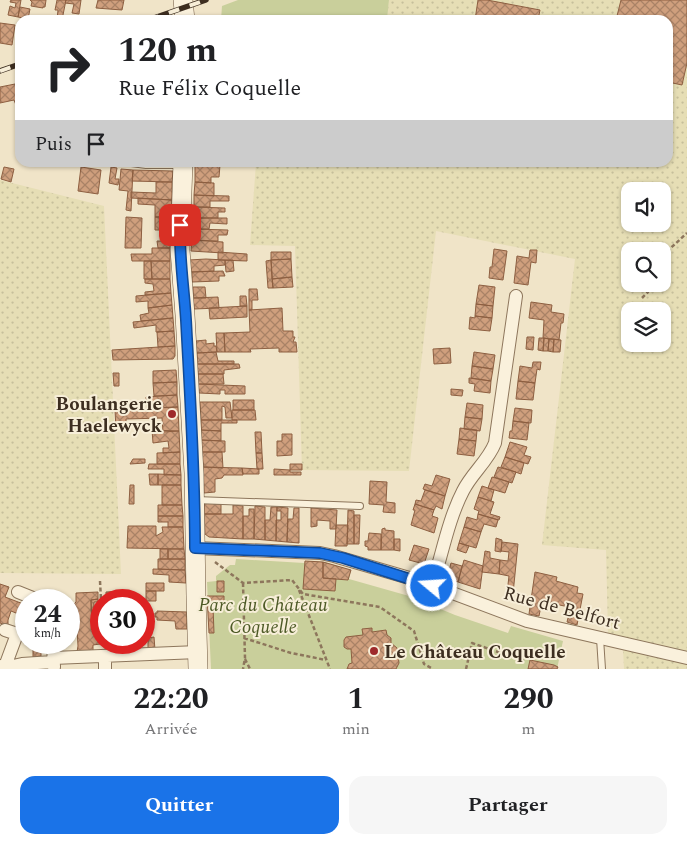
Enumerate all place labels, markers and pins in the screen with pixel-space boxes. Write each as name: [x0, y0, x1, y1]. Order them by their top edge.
pin: [159, 204, 201, 246]
place label: Boulangerie Haelewyck: [56, 390, 163, 441]
marker: Boulangerie Haelewyck: [166, 408, 178, 420]
place label: Le Château Coquelle: [384, 638, 566, 667]
marker: Le Château Coquelle: [368, 645, 380, 657]

